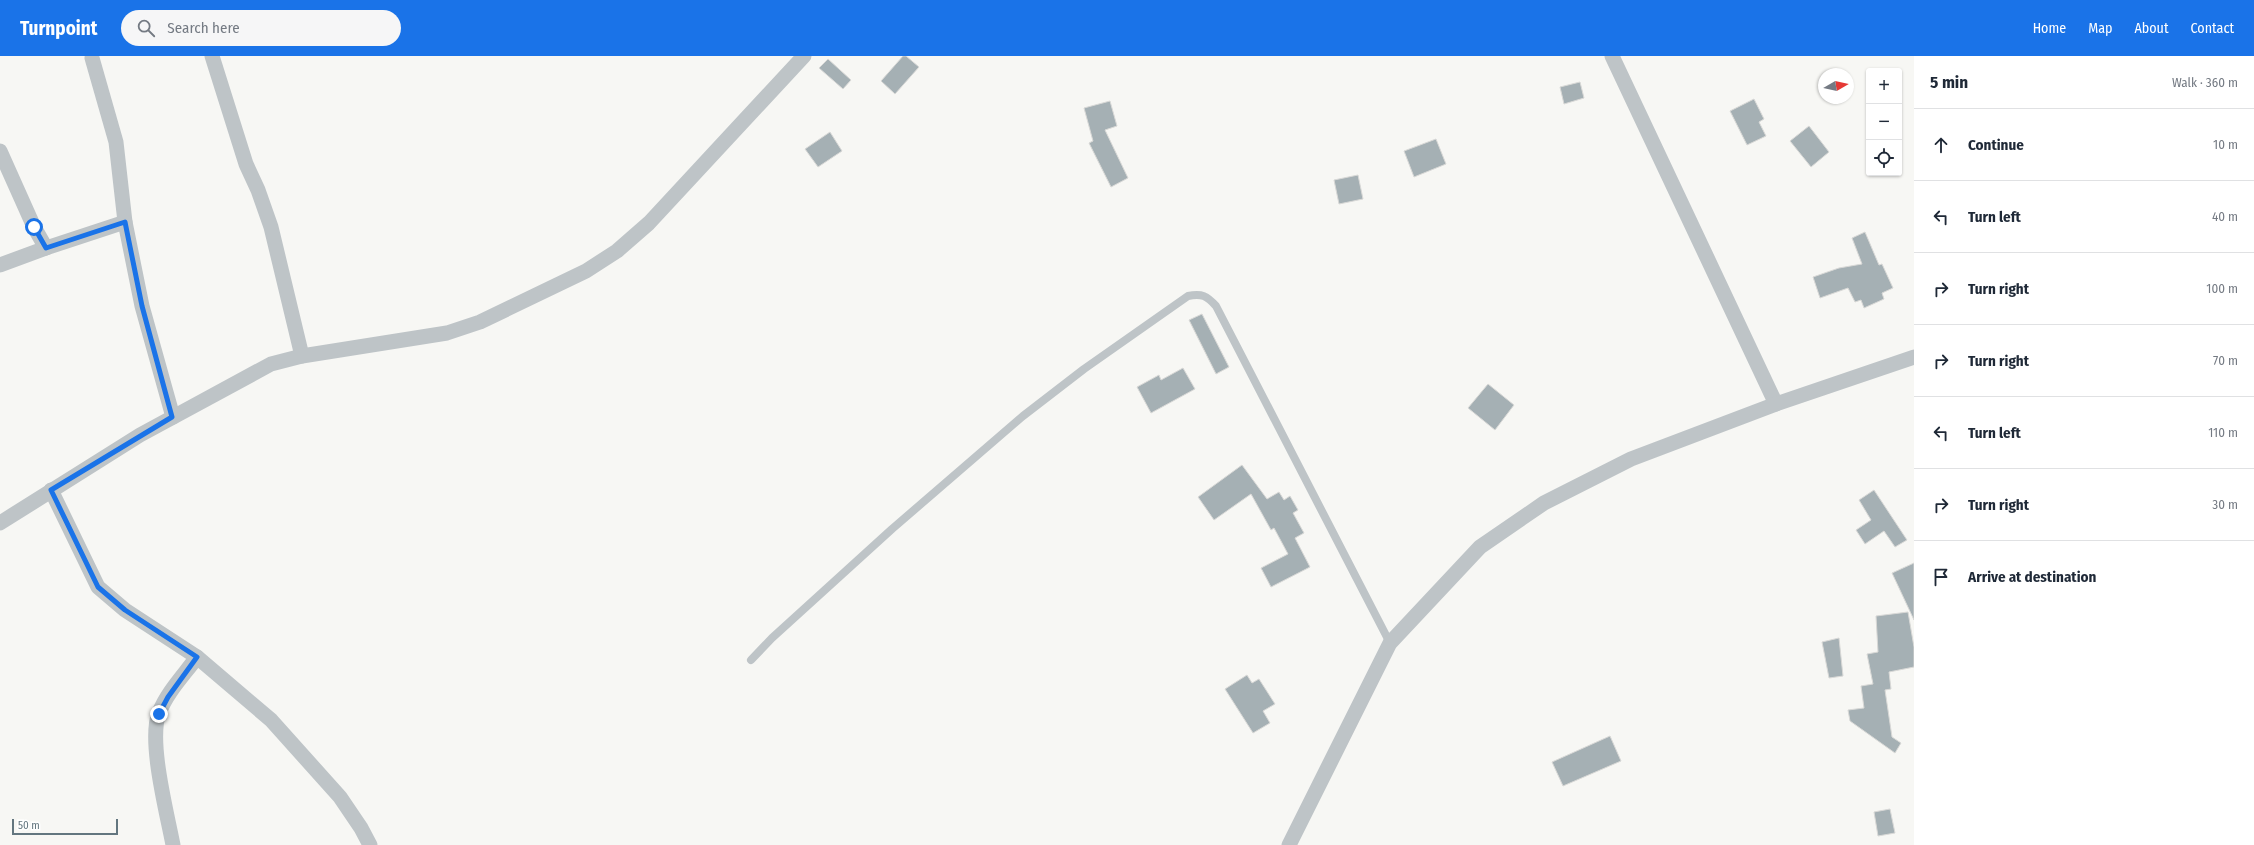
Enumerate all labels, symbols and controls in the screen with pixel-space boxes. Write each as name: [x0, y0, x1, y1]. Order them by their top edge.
search box: [121, 10, 401, 46]
text: Turnpoint: [20, 17, 97, 40]
icon: search: [135, 17, 157, 39]
text: Search here: [167, 19, 240, 37]
text: Home: [2033, 20, 2066, 37]
text: Map: [2088, 20, 2112, 37]
text: About: [2134, 20, 2169, 37]
text: Contact: [2191, 20, 2234, 37]
north arrow: [1818, 68, 1854, 104]
map controls: [1866, 68, 1902, 176]
button: +: [1866, 68, 1902, 104]
text: 5 min: [1930, 72, 1968, 93]
text: Walk · 360 m: [2172, 75, 2238, 90]
button: −: [1866, 104, 1902, 140]
icon: ahead: [1930, 134, 1952, 156]
text: Continue: [1968, 136, 2024, 154]
text: 10 m: [2213, 137, 2238, 152]
button: locate: [1866, 140, 1902, 176]
icon: left: [1930, 206, 1952, 228]
text: Turn left: [1968, 208, 2021, 226]
text: 40 m: [2212, 209, 2238, 224]
route start: [25, 218, 43, 236]
icon: right: [1930, 278, 1952, 300]
text: Turn right: [1968, 280, 2029, 298]
text: 100 m: [2206, 281, 2238, 296]
icon: right: [1930, 350, 1952, 372]
text: Turn right: [1968, 352, 2029, 370]
text: 70 m: [2213, 353, 2238, 368]
icon: left: [1930, 422, 1952, 444]
text: Turn left: [1968, 424, 2021, 442]
text: 110 m: [2208, 425, 2238, 440]
icon: right: [1930, 494, 1952, 516]
text: Turn right: [1968, 496, 2029, 514]
text: 30 m: [2212, 497, 2238, 512]
icon: arrive: [1930, 566, 1952, 588]
text: Arrive at destination: [1968, 568, 2096, 586]
route end: [150, 705, 168, 723]
scale bar: [12, 817, 118, 836]
text: 50 m: [18, 819, 40, 832]

